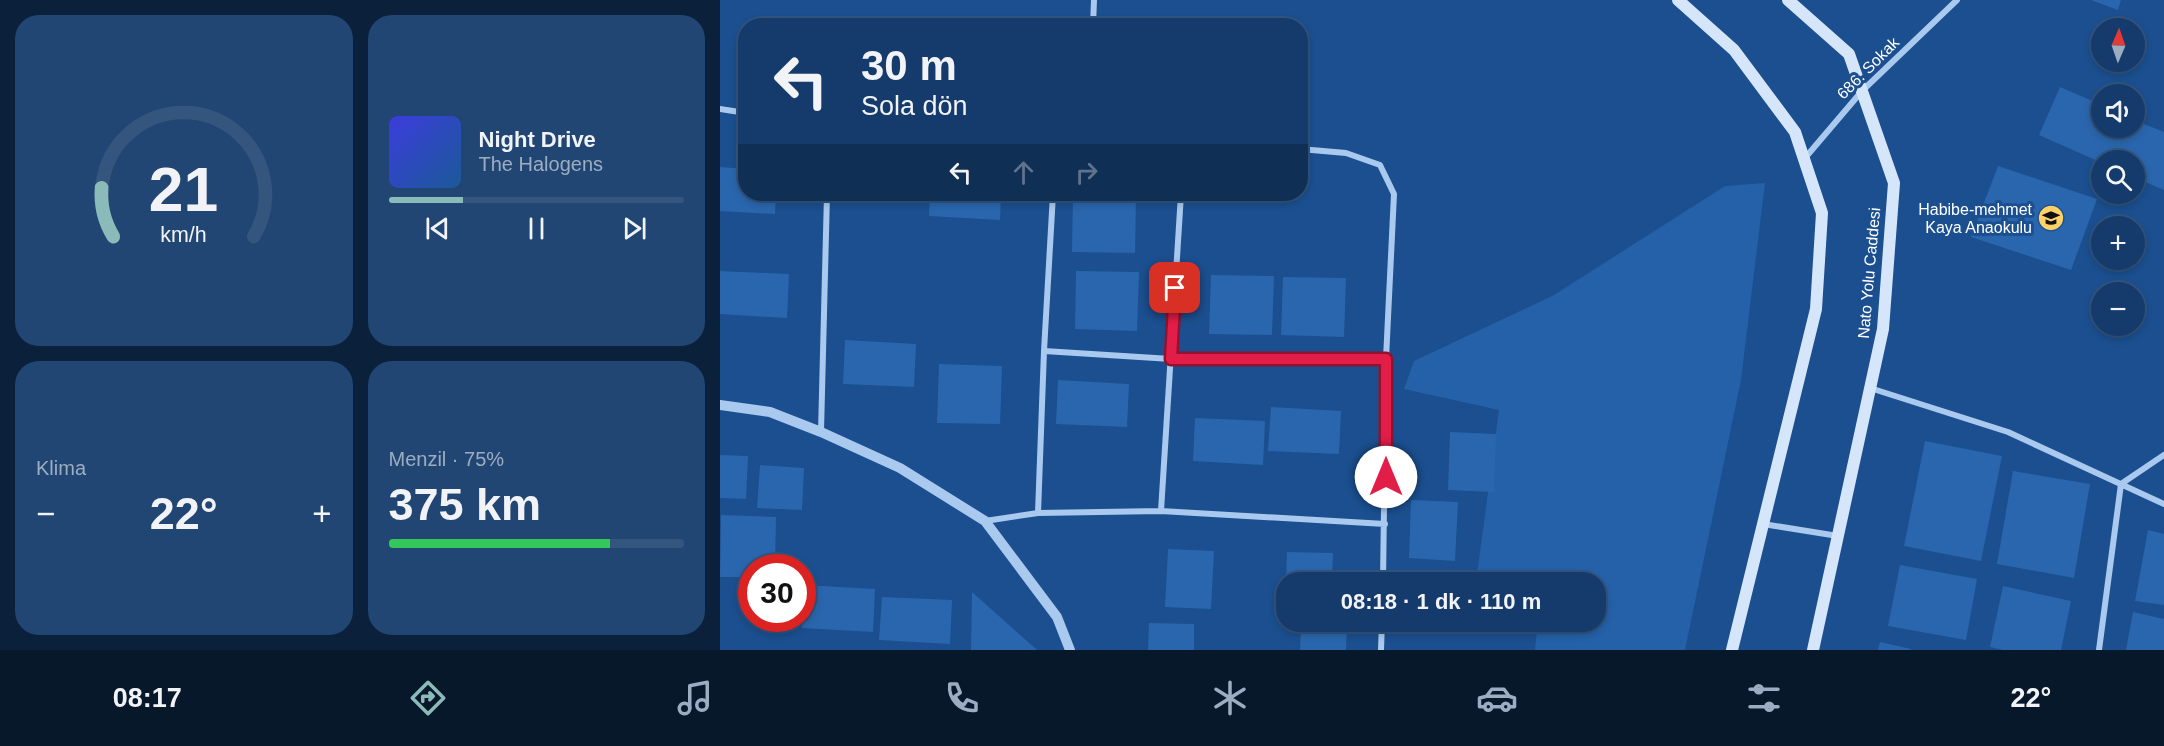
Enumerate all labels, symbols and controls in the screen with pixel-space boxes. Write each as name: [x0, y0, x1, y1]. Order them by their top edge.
north arrow: [2091, 18, 2145, 72]
map controls: [2091, 18, 2145, 336]
street label: 686. Sokak: [1834, 33, 1903, 102]
icon: left: [762, 42, 840, 120]
text: 30 m: [861, 42, 957, 89]
button: sound: [2091, 84, 2145, 138]
text: Sola dön: [861, 91, 968, 121]
text: Night Drive: [479, 127, 596, 152]
button: search: [2091, 150, 2145, 204]
text: The Halogens: [479, 153, 603, 175]
text: 21: [149, 156, 218, 225]
icon: left: [944, 156, 977, 189]
icon: ahead: [1007, 156, 1040, 189]
icon: right: [1070, 156, 1103, 189]
place label: Habibe-mehmet Kaya Anaokulu: [1918, 201, 2033, 236]
school or university icon: Habibe-mehmet Kaya Anaokulu: [2036, 203, 2066, 233]
street label: Nato Yolu Caddesi: [1855, 207, 1883, 339]
icon: previous: [421, 212, 454, 245]
icon: pause: [520, 212, 553, 245]
icon: next: [618, 212, 651, 245]
button: +: [2091, 216, 2145, 270]
text: km/h: [161, 224, 207, 248]
pin: [1149, 262, 1200, 313]
icon: arrive: [1158, 271, 1191, 304]
button: −: [2091, 282, 2145, 336]
position arrow: [1354, 445, 1418, 509]
text: Menzil · 75%: [389, 448, 504, 470]
text: Klima: [36, 457, 86, 479]
text: 375 km: [389, 479, 541, 530]
text: 22°: [150, 488, 218, 539]
text: −: [36, 495, 55, 532]
text: +: [312, 495, 332, 532]
speed limit sign: 30: [738, 554, 816, 632]
text: 08:18 · 1 dk · 110 m: [1341, 589, 1541, 614]
icon: directions: [407, 677, 449, 719]
icon: music: [674, 677, 716, 719]
icon: phone: [941, 677, 983, 719]
icon: climate: [1209, 677, 1251, 719]
icon: car: [1476, 677, 1518, 719]
icon: filters: [1743, 677, 1785, 719]
text: 08:17: [113, 683, 182, 713]
text: 22°: [2010, 683, 2051, 713]

